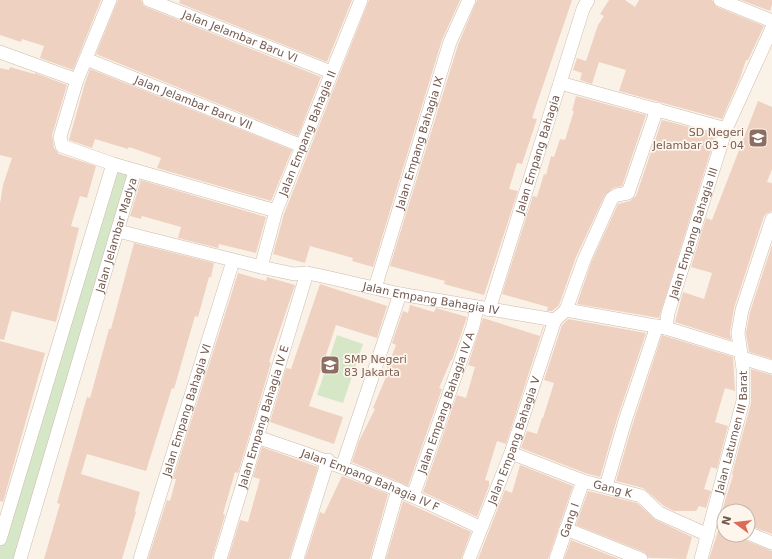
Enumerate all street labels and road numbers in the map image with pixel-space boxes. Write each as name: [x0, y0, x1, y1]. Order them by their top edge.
street label: Jalan Jelambar Baru VI: [180, 8, 299, 65]
street label: Jalan Empang Bahagia II: [276, 69, 339, 199]
street label: Jalan Jelambar Baru VII: [132, 73, 254, 132]
street label: Jalan Empang Bahagia IX: [393, 74, 446, 212]
street label: Jalan Empang Bahagia: [513, 93, 563, 217]
street label: Jalan Empang Bahagia III: [667, 166, 721, 302]
street label: Jalan Jelambar Madya: [93, 176, 140, 295]
street label: Jalan Empang Bahagia IV: [361, 279, 501, 318]
street label: Jalan Empang Bahagia IV A: [415, 330, 478, 476]
street label: Jalan Empang Bahagia VI: [160, 342, 214, 479]
street label: Jalan Empang Bahagia IV E: [236, 344, 292, 491]
street label: Jalan Latumen III Barat: [712, 370, 750, 496]
street label: Jalan Empang Bahagia V: [485, 374, 543, 507]
street label: Jalan Empang Bahagia IV F: [298, 446, 441, 514]
street label: Gang K: [592, 478, 634, 501]
street label: Gang I: [558, 501, 582, 540]

